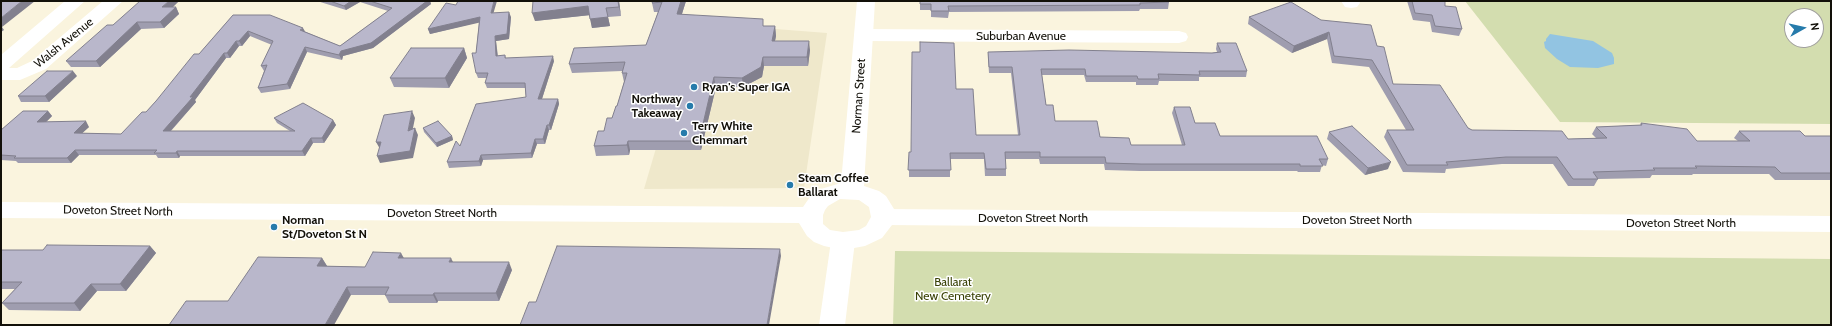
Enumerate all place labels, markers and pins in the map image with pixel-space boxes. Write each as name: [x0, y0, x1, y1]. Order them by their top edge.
place label: Ryan's Super IGA: [702, 80, 790, 94]
marker: Ryan's Super IGA: [689, 82, 699, 92]
place label: Northway Takeaway: [631, 92, 682, 120]
marker: Northway Takeaway: [685, 101, 695, 111]
place label: Terry White Chemmart: [692, 119, 752, 147]
marker: Terry White Chemmart: [679, 128, 689, 138]
place label: Steam Coffee Ballarat: [798, 171, 869, 199]
marker: Steam Coffee Ballarat: [785, 180, 795, 190]
place label: Norman St/Doveton St N: [282, 213, 367, 241]
marker: Norman St/Doveton St N: [269, 222, 279, 232]

